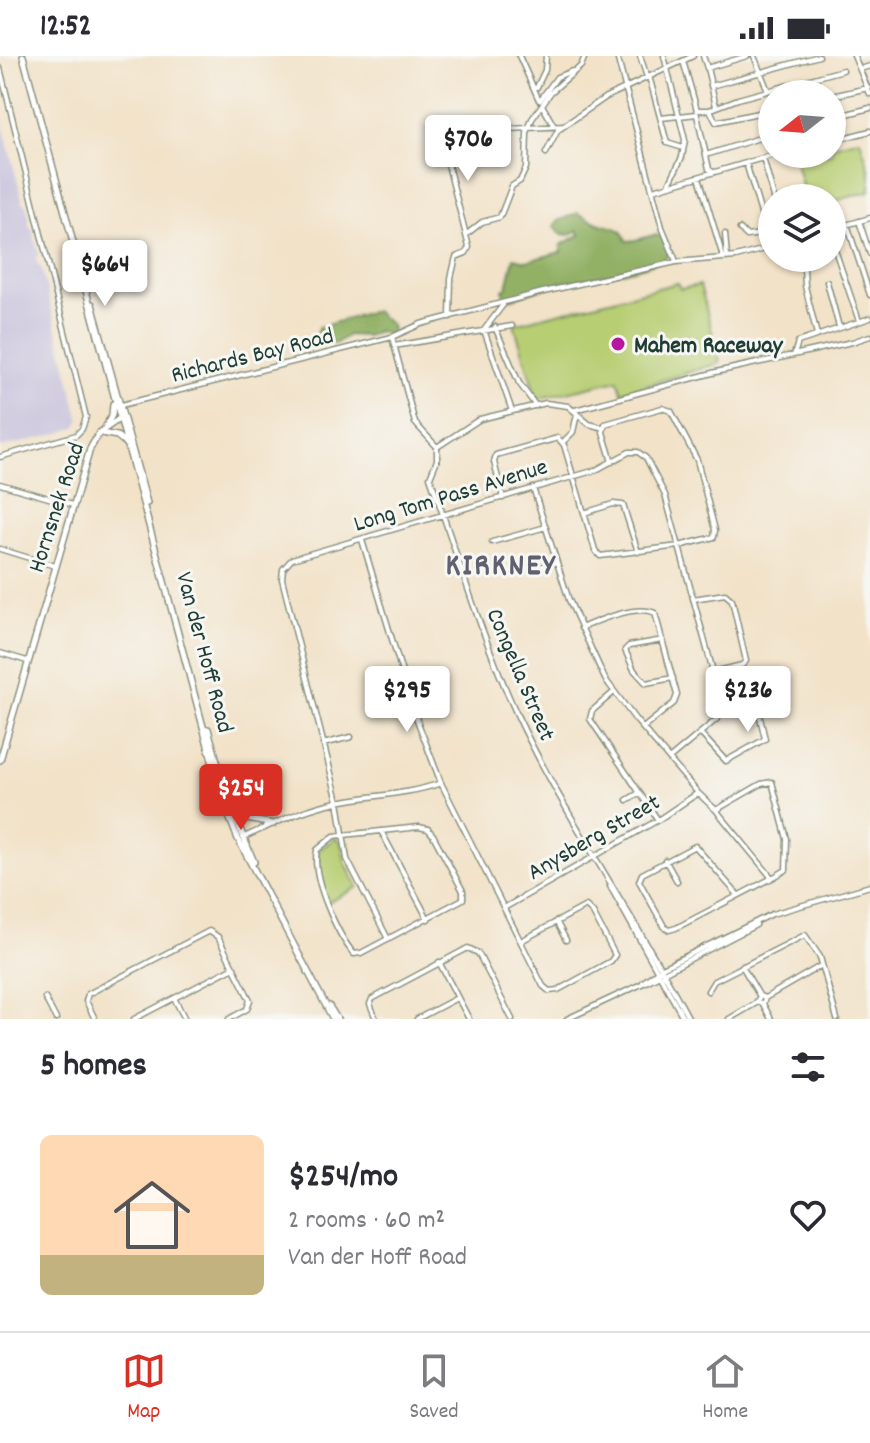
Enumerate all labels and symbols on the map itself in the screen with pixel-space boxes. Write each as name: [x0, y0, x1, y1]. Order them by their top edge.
north arrow: [758, 80, 846, 168]
pin: $706: [421, 115, 515, 183]
pin: $664: [58, 240, 152, 308]
street label: Richards Bay Road: [168, 320, 338, 394]
place label: Mahem Raceway: [634, 330, 784, 364]
marker: Mahem Raceway: [609, 335, 627, 353]
street label: Hornsnek Road: [21, 439, 95, 577]
street label: Long Tom Pass Avenue: [350, 451, 552, 543]
district label: KIRKNEY: [445, 545, 557, 591]
street label: Van der Hoff Road: [165, 569, 241, 737]
street label: Congella Street: [476, 604, 563, 747]
pin: $295: [360, 666, 454, 734]
pin: $236: [701, 666, 795, 734]
pin: $254: [194, 764, 288, 832]
street label: Anysberg Street: [522, 787, 667, 890]

